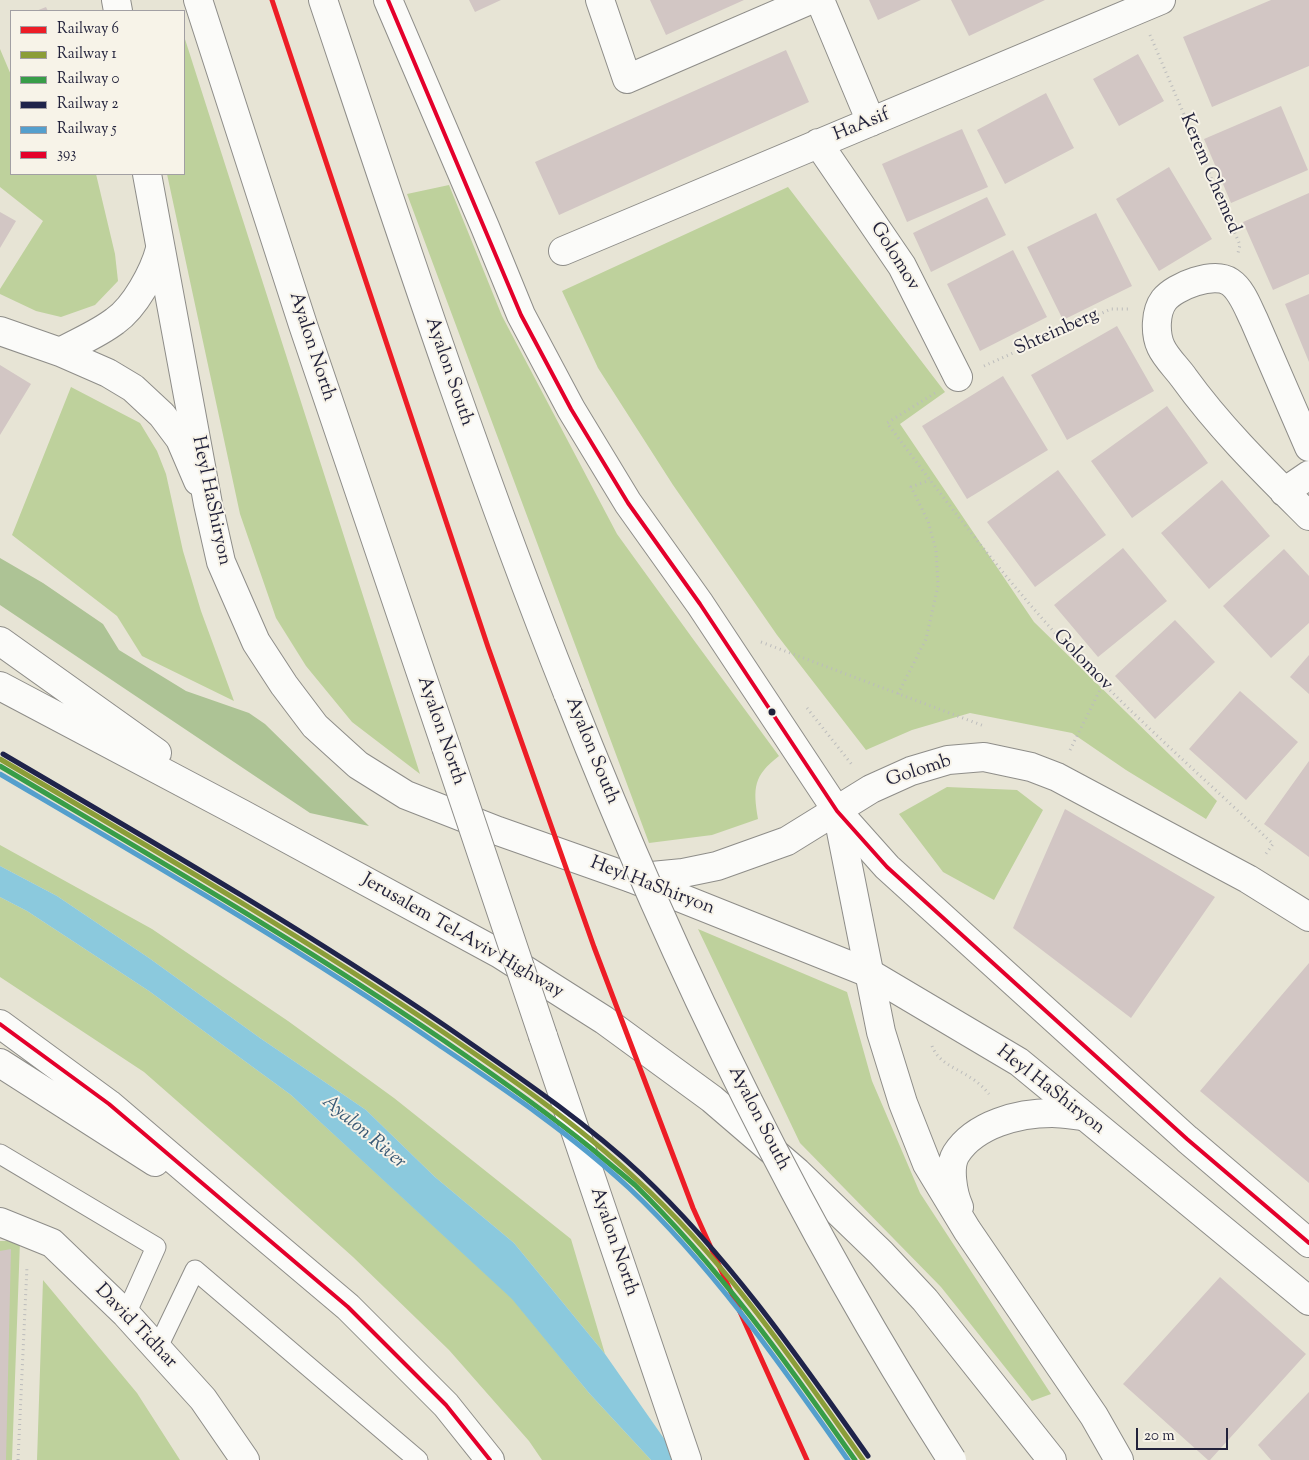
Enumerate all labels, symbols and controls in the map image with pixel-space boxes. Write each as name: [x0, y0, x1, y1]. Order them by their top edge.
legend: [10, 10, 185, 175]
text: Railway 6: [57, 19, 119, 40]
text: Railway 1: [57, 44, 117, 65]
text: Railway 0: [57, 69, 120, 90]
text: Railway 2: [57, 94, 119, 115]
street label: HaAsif: [831, 104, 893, 148]
street label: Kerem Chemed: [1174, 111, 1244, 237]
text: Railway 5: [57, 119, 117, 140]
text: 393: [57, 144, 76, 165]
street label: Golomov: [864, 218, 924, 296]
street label: Ayalon North: [283, 290, 339, 404]
street label: Shteinberg: [1011, 304, 1103, 362]
street label: Ayalon South: [419, 315, 477, 429]
street label: Heyl HaShiryon: [185, 434, 235, 568]
street label: Golomov: [1047, 626, 1117, 696]
street label: Ayalon North: [411, 674, 469, 788]
street label: Ayalon South: [559, 694, 623, 808]
unlabelled marker: [767, 707, 777, 717]
street label: Golomb: [883, 751, 955, 793]
street label: Heyl HaShiryon: [587, 853, 717, 921]
street label: Jerusalem Tel-Aviv Highway: [357, 870, 567, 1004]
street label: Heyl HaShiryon: [991, 1042, 1109, 1140]
street label: Ayalon South: [722, 1063, 794, 1175]
water label: Ayalon River: [316, 1091, 410, 1175]
street label: Ayalon North: [584, 1185, 642, 1299]
street label: David Tidhar: [89, 1280, 181, 1374]
scale bar: [1139, 1418, 1232, 1450]
text: 20 m: [1144, 1426, 1175, 1447]

